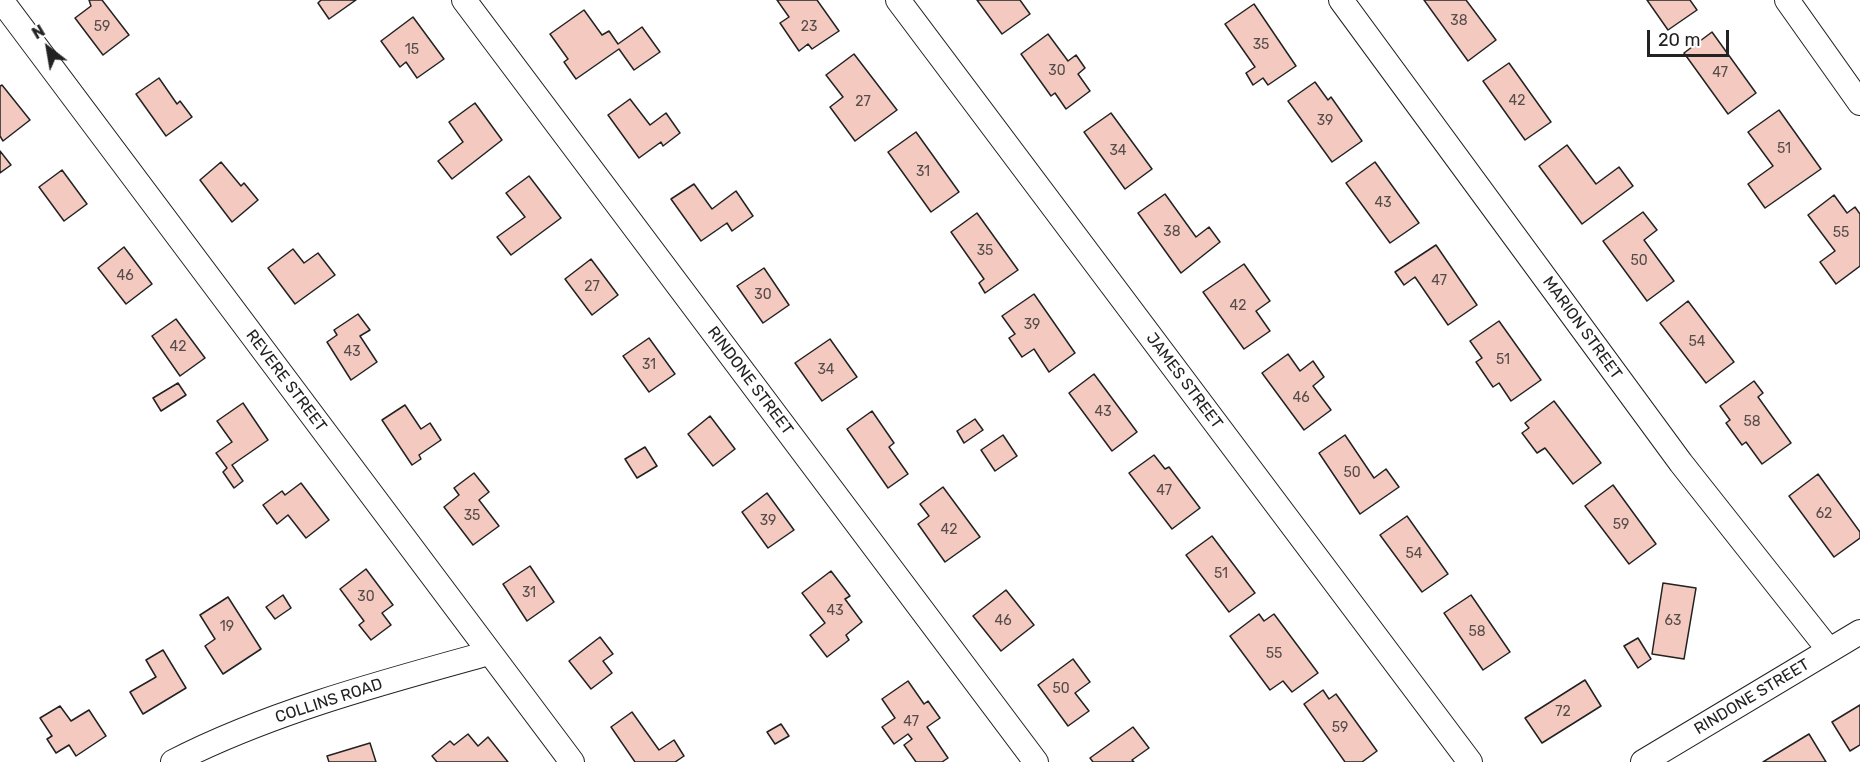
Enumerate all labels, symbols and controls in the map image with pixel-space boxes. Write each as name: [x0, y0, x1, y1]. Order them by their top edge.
house number: 38: [1450, 13, 1468, 29]
north arrow: [18, 18, 78, 78]
scale bar: [1650, 18, 1732, 56]
house number: 59: [94, 19, 110, 35]
house number: 23: [801, 19, 817, 35]
text: N: [29, 21, 48, 43]
text: 20 m: [1658, 29, 1700, 51]
house number: 35: [1253, 37, 1269, 53]
house number: 15: [405, 42, 419, 58]
house number: 30: [1048, 63, 1066, 79]
house number: 47: [1712, 65, 1728, 81]
house number: 42: [1509, 93, 1525, 109]
house number: 27: [855, 94, 871, 110]
house number: 39: [1317, 113, 1333, 129]
house number: 51: [1777, 141, 1791, 157]
house number: 34: [1109, 143, 1127, 159]
house number: 31: [916, 164, 930, 180]
house number: 43: [1374, 195, 1392, 211]
house number: 38: [1163, 224, 1181, 240]
house number: 55: [1833, 225, 1849, 241]
house number: 35: [977, 243, 993, 259]
house number: 50: [1630, 253, 1648, 269]
house number: 46: [116, 268, 134, 284]
house number: 47: [1431, 273, 1447, 289]
street label: MARION STREET: [1538, 273, 1626, 383]
house number: 27: [584, 279, 600, 295]
house number: 30: [754, 287, 772, 303]
house number: 42: [1230, 298, 1246, 314]
house number: 39: [1024, 317, 1040, 333]
street label: RINDONE STREET: [703, 323, 797, 439]
street label: REVERE STREET: [241, 326, 331, 436]
street label: JAMES STREET: [1142, 329, 1226, 433]
house number: 54: [1688, 334, 1706, 350]
house number: 42: [170, 339, 186, 355]
house number: 43: [343, 344, 361, 360]
house number: 51: [1496, 352, 1510, 368]
house number: 31: [642, 357, 656, 373]
house number: 34: [817, 362, 835, 378]
house number: 46: [1292, 390, 1310, 406]
house number: 43: [1094, 404, 1112, 420]
house number: 58: [1743, 414, 1761, 430]
house number: 50: [1343, 465, 1361, 481]
house number: 47: [1156, 483, 1172, 499]
house number: 62: [1816, 506, 1832, 522]
house number: 35: [464, 508, 480, 524]
house number: 39: [760, 513, 776, 529]
house number: 59: [1613, 517, 1629, 533]
house number: 42: [941, 522, 957, 538]
house number: 54: [1405, 546, 1423, 562]
house number: 51: [1214, 566, 1228, 582]
house number: 31: [522, 585, 536, 601]
house number: 30: [357, 589, 375, 605]
house number: 43: [826, 603, 844, 619]
house number: 46: [994, 613, 1012, 629]
house number: 63: [1665, 613, 1681, 629]
house number: 19: [220, 619, 234, 635]
house number: 58: [1468, 624, 1486, 640]
house number: 55: [1266, 646, 1282, 662]
street label: RINDONE STREET: [1691, 655, 1813, 739]
street label: COLLINS ROAD: [273, 675, 385, 727]
house number: 50: [1052, 681, 1070, 697]
house number: 72: [1555, 704, 1571, 720]
house number: 47: [903, 714, 919, 730]
house number: 59: [1332, 720, 1348, 736]

